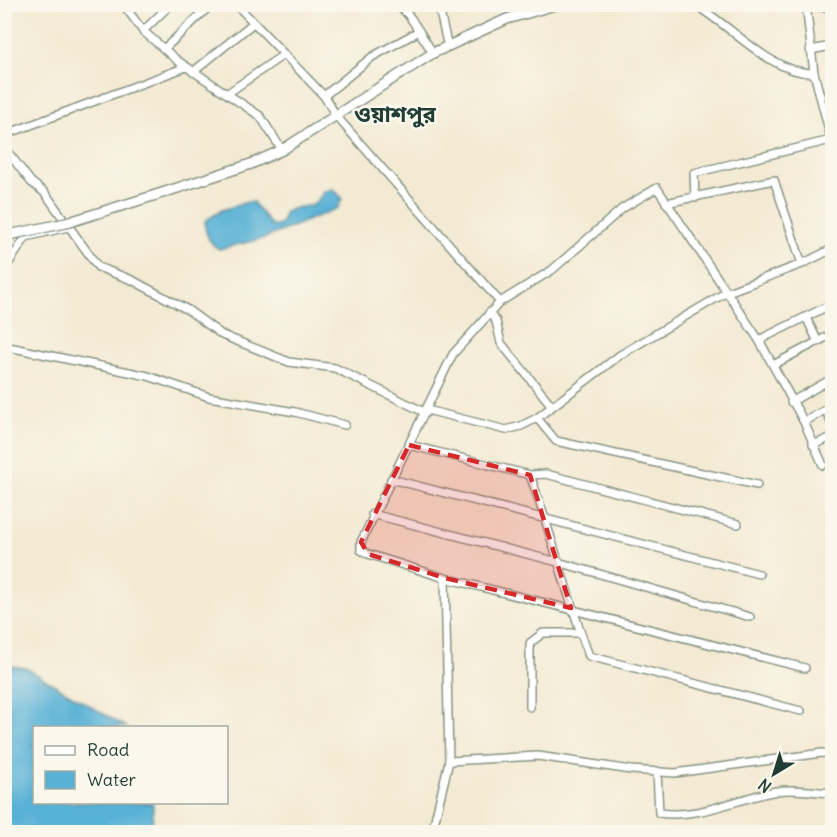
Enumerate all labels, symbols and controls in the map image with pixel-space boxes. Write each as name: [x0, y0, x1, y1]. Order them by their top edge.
district label: ওয়াশপুর: [354, 100, 437, 128]
legend: [33, 726, 228, 804]
text: Road: [87, 738, 130, 761]
north arrow: [744, 744, 804, 804]
text: Water: [87, 768, 137, 791]
text: N: [754, 775, 775, 797]

